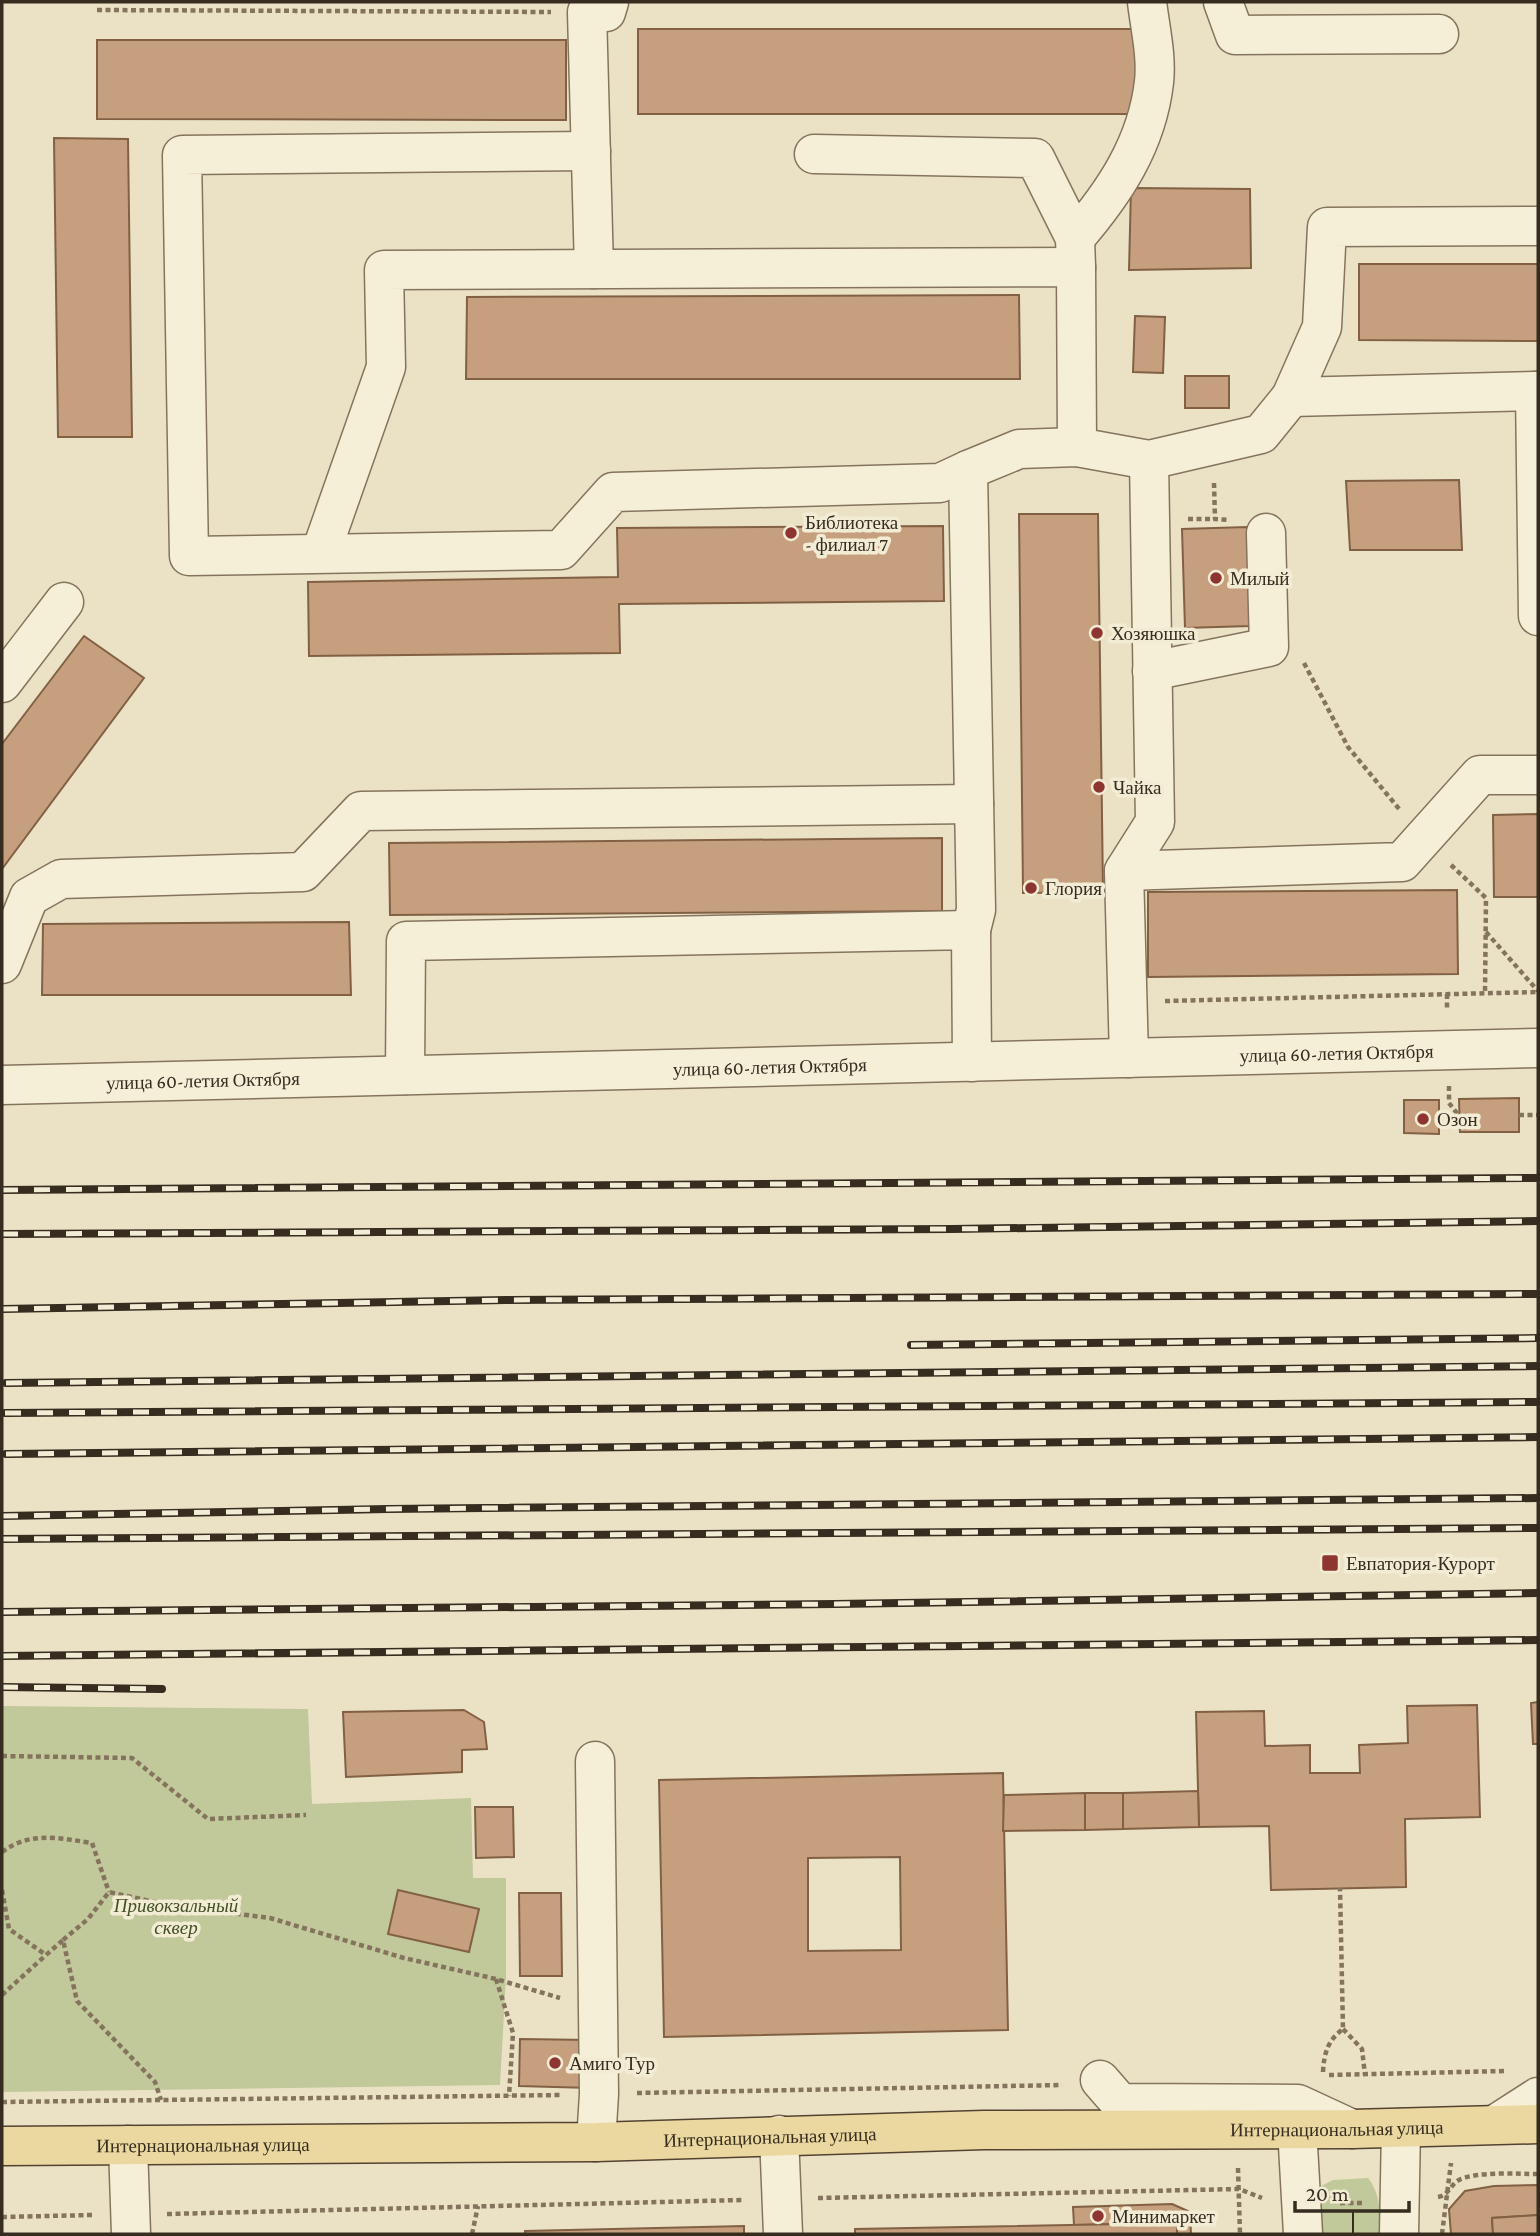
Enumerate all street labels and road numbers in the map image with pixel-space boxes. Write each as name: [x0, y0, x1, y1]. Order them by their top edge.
street label: улица 60-летия Октября: [1239, 1040, 1434, 1066]
street label: улица 60-летия Октября: [673, 1054, 867, 1079]
street label: улица 60-летия Октября: [106, 1067, 300, 1093]
street label: Интернациональная улица: [1230, 2116, 1444, 2140]
street label: Интернациональная улица: [663, 2123, 877, 2150]
street label: Интернациональная улица: [96, 2133, 310, 2156]

